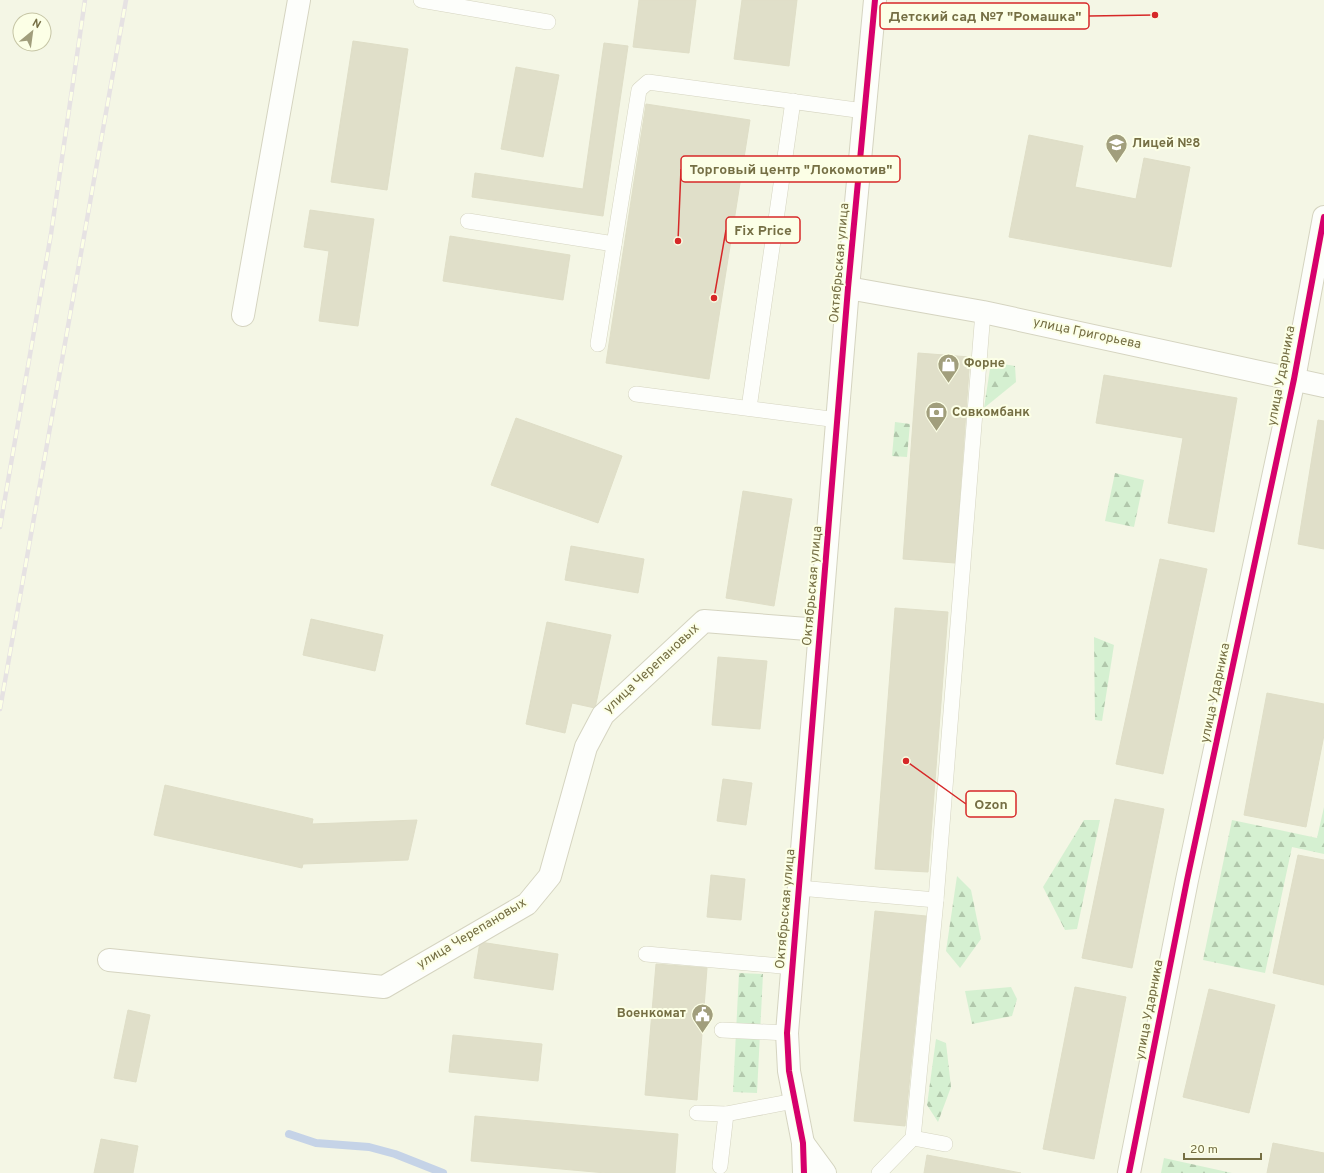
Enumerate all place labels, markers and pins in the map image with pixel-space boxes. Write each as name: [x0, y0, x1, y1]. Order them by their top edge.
callout: Детский сад №7 "Ромашка": [880, 3, 1089, 29]
school or university icon: Лицей №8: [1103, 131, 1129, 164]
place label: Лицей №8: [1132, 136, 1200, 152]
callout: Торговый центр "Локомотив": [681, 156, 900, 182]
callout: Fix Price: [726, 217, 800, 243]
shop icon: Форне: [936, 351, 962, 384]
place label: Форне: [964, 356, 1005, 372]
bank icon: Совкомбанк: [923, 400, 949, 433]
place label: Совкомбанк: [952, 405, 1030, 421]
callout: Ozon: [966, 791, 1016, 817]
public building icon: Военкомат: [689, 1001, 715, 1034]
place label: Военкомат: [617, 1006, 686, 1022]

